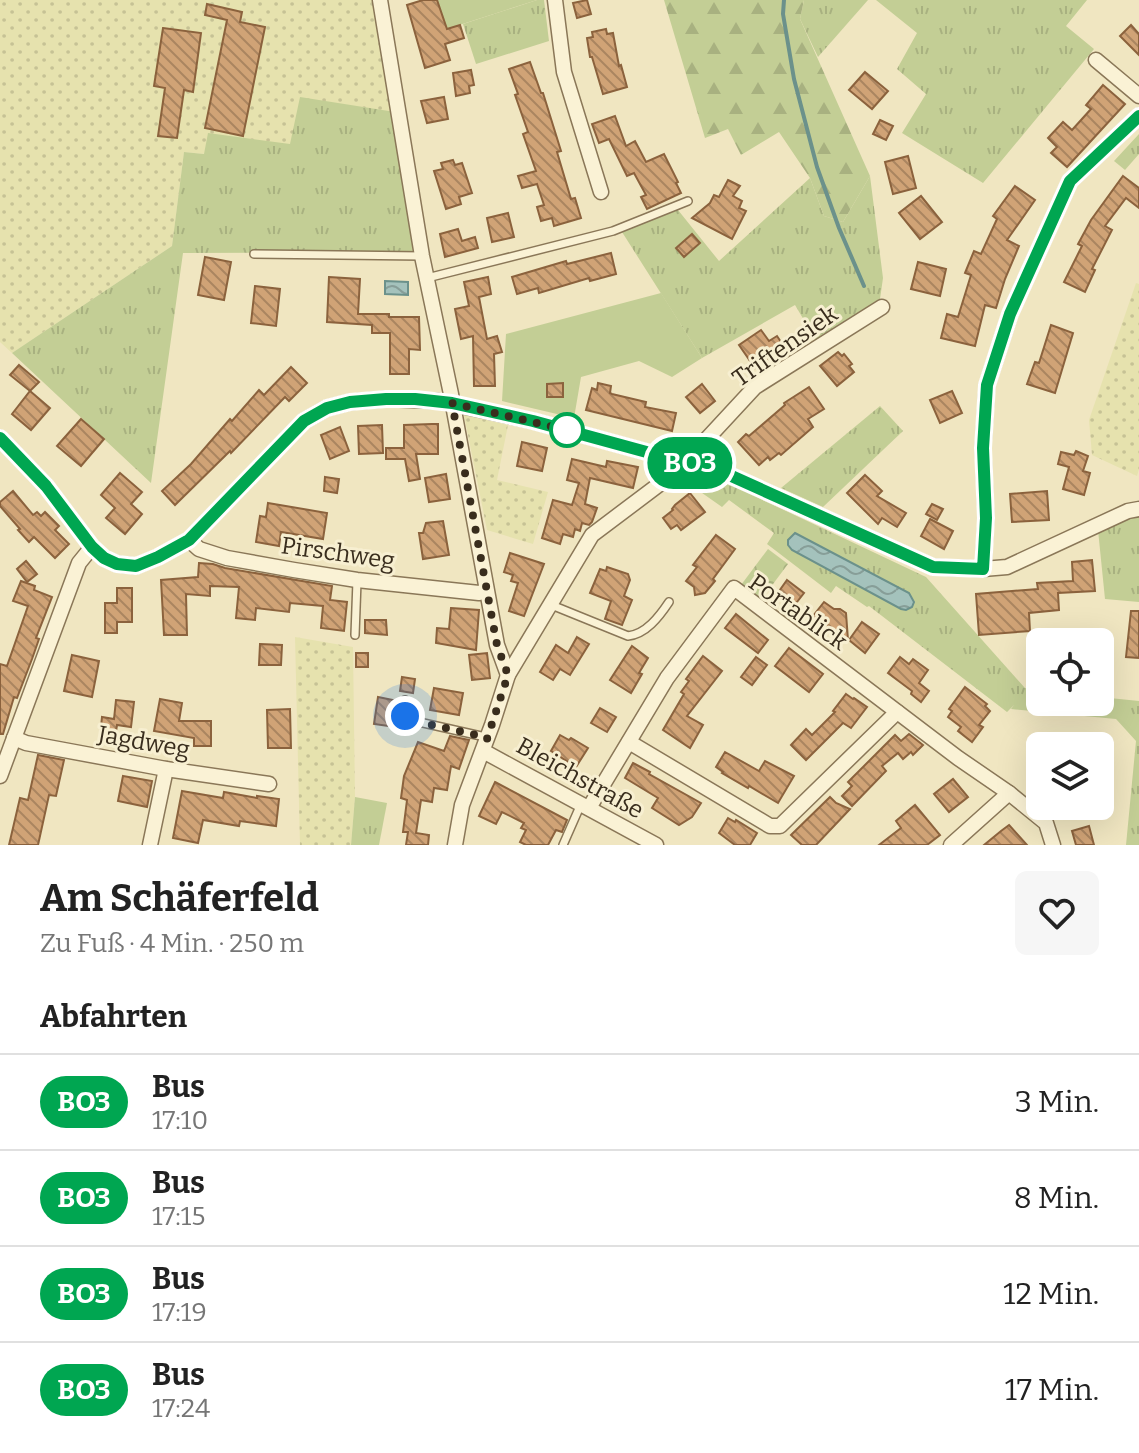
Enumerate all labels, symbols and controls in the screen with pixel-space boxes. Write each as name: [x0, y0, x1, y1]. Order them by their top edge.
street label: Triftensiek: [727, 299, 843, 392]
unlabelled marker: [550, 413, 584, 447]
line badge: BO3: [644, 437, 736, 489]
text: BO3: [663, 446, 717, 479]
street label: Pirschweg: [279, 531, 397, 575]
street label: Portablick: [744, 568, 853, 656]
map controls: [1026, 628, 1114, 820]
button: locate: [1026, 628, 1114, 716]
your location: [385, 696, 425, 736]
street label: Jagdweg: [95, 720, 192, 764]
street label: Bleichstraße: [512, 732, 648, 824]
button: layers: [1026, 732, 1114, 820]
button: heart: [1015, 871, 1099, 955]
text: Am Schäferfeld: [40, 875, 319, 921]
text: Zu Fuß · 4 Min. · 250 m: [40, 928, 304, 959]
text: Abfahrten: [40, 999, 187, 1035]
text: Bus: [152, 1069, 205, 1105]
text: 3 Min.: [1015, 1084, 1099, 1120]
text: BO3: [57, 1085, 111, 1118]
text: 17:10: [152, 1105, 208, 1136]
text: Bus: [152, 1165, 205, 1201]
text: 8 Min.: [1014, 1180, 1099, 1216]
text: BO3: [57, 1181, 111, 1214]
text: 17:15: [152, 1201, 205, 1232]
text: Bus: [152, 1261, 205, 1297]
text: 12 Min.: [1003, 1276, 1099, 1312]
text: BO3: [57, 1277, 111, 1310]
text: 17:19: [152, 1297, 207, 1328]
text: Bus: [152, 1357, 205, 1393]
text: 17 Min.: [1005, 1372, 1099, 1408]
text: BO3: [57, 1373, 111, 1406]
text: 17:24: [152, 1393, 210, 1424]

